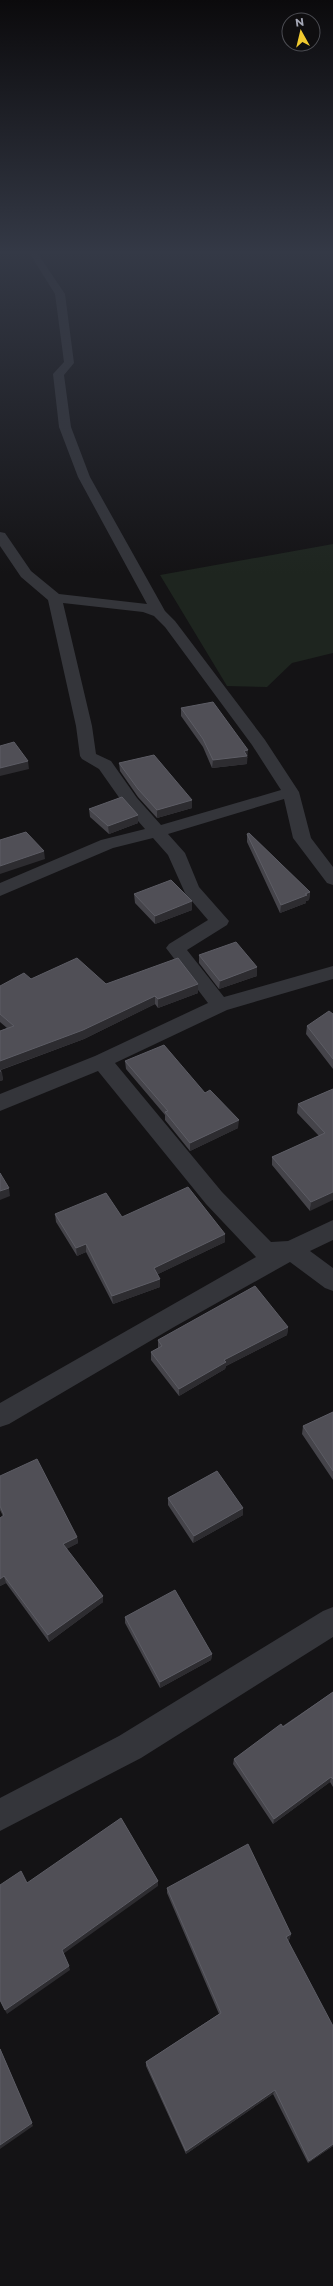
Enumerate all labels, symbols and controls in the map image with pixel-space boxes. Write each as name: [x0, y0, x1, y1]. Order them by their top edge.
north arrow: [281, 12, 321, 52]
text: N: [294, 15, 305, 30]

